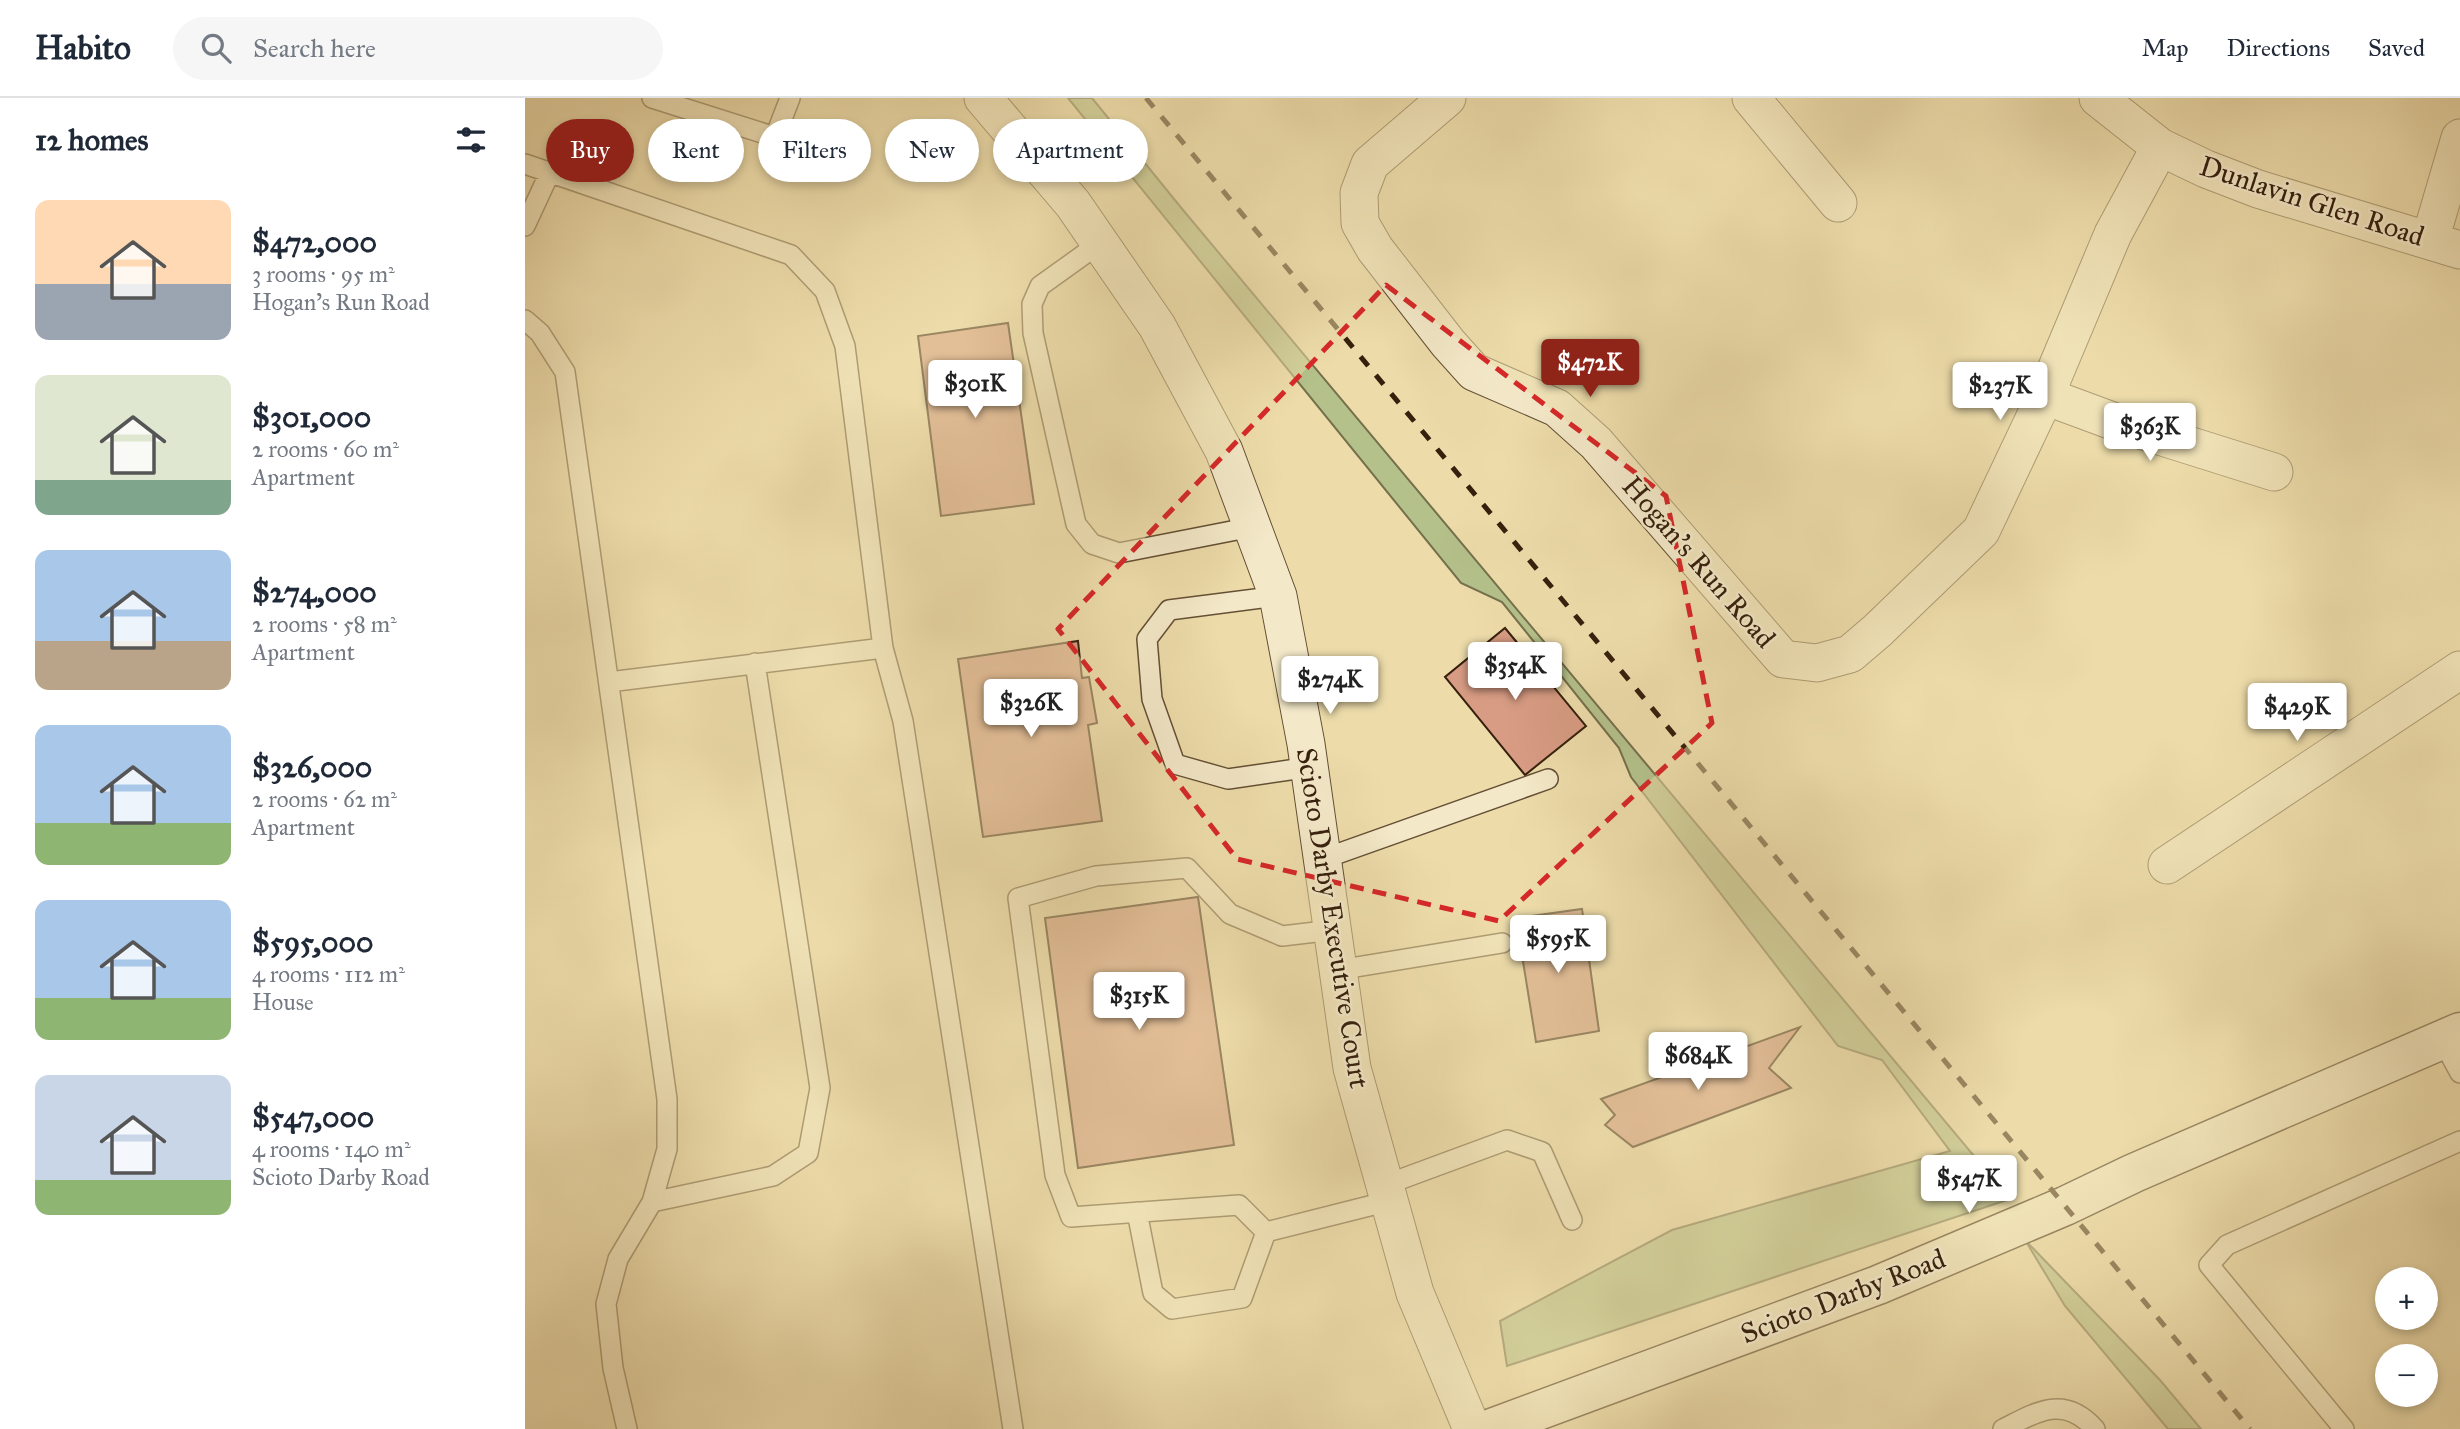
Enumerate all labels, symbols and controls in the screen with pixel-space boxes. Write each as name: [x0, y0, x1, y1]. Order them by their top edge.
search box: [173, 17, 663, 80]
text: Habito: [35, 28, 131, 68]
icon: search: [197, 29, 235, 67]
text: Search here: [253, 32, 376, 64]
text: Map: [2142, 33, 2189, 63]
text: Directions: [2227, 33, 2330, 63]
text: Saved: [2368, 33, 2425, 63]
chip: Buy: [546, 119, 634, 182]
chip: Rent: [648, 119, 744, 182]
chip: Filters: [758, 119, 871, 182]
chip: New: [885, 119, 979, 182]
chip: Apartment: [993, 119, 1148, 182]
icon: filters: [452, 121, 490, 159]
text: 12 homes: [35, 122, 148, 158]
street label: Dunlavin Glen Road: [2195, 148, 2429, 254]
text: $472,000: [252, 224, 377, 260]
icon: home: [91, 228, 175, 312]
text: 3 rooms · 95 m²: [252, 260, 395, 288]
text: Hogan's Run Road: [252, 288, 430, 316]
pin: $472K: [1541, 340, 1639, 399]
text: $472K: [1557, 348, 1623, 376]
pin: $301K: [926, 360, 1024, 420]
pin: $237K: [1951, 362, 2049, 422]
text: $301K: [944, 369, 1006, 397]
text: $237K: [1969, 371, 2031, 399]
text: $301,000: [252, 399, 371, 435]
icon: home: [91, 403, 175, 487]
pin: $363K: [2101, 404, 2199, 463]
text: $363K: [2120, 412, 2180, 440]
text: 2 rooms · 60 m²: [252, 435, 399, 463]
text: Apartment: [252, 463, 355, 491]
street label: Hogan's Run Road: [1615, 469, 1783, 655]
text: $274,000: [252, 574, 377, 610]
icon: home: [91, 578, 175, 662]
text: 2 rooms · 58 m²: [252, 610, 397, 638]
text: Apartment: [252, 638, 355, 666]
pin: $354K: [1466, 642, 1564, 702]
text: $354K: [1484, 651, 1546, 679]
pin: $274K: [1281, 656, 1379, 716]
text: $274K: [1297, 665, 1363, 693]
pin: $326K: [982, 680, 1080, 739]
pin: $429K: [2248, 684, 2346, 743]
text: $326K: [1000, 688, 1062, 716]
text: $429K: [2264, 692, 2330, 720]
street label: Scioto Darby Executive Court: [1289, 745, 1377, 1091]
text: $326,000: [252, 749, 372, 785]
icon: home: [91, 753, 175, 837]
text: 2 rooms · 62 m²: [252, 785, 397, 813]
text: Apartment: [252, 813, 355, 841]
pin: $595K: [1509, 916, 1607, 975]
text: $595,000: [252, 924, 373, 960]
text: $595K: [1526, 924, 1590, 952]
icon: home: [91, 928, 175, 1012]
text: 4 rooms · 112 m²: [252, 960, 405, 988]
pin: $315K: [1090, 972, 1188, 1032]
text: $315K: [1110, 981, 1168, 1009]
text: House: [252, 988, 314, 1016]
pin: $684K: [1649, 1032, 1747, 1092]
text: $684K: [1665, 1041, 1731, 1069]
text: $547,000: [252, 1099, 374, 1135]
icon: home: [91, 1103, 175, 1187]
text: 4 rooms · 140 m²: [252, 1135, 411, 1163]
pin: $547K: [1920, 1156, 2018, 1215]
text: Scioto Darby Road: [252, 1163, 430, 1191]
text: $547K: [1937, 1164, 2001, 1192]
street label: Scioto Darby Road: [1736, 1241, 1950, 1351]
map controls: [2375, 1267, 2438, 1407]
button: +: [2375, 1267, 2438, 1330]
button: −: [2375, 1344, 2438, 1407]

